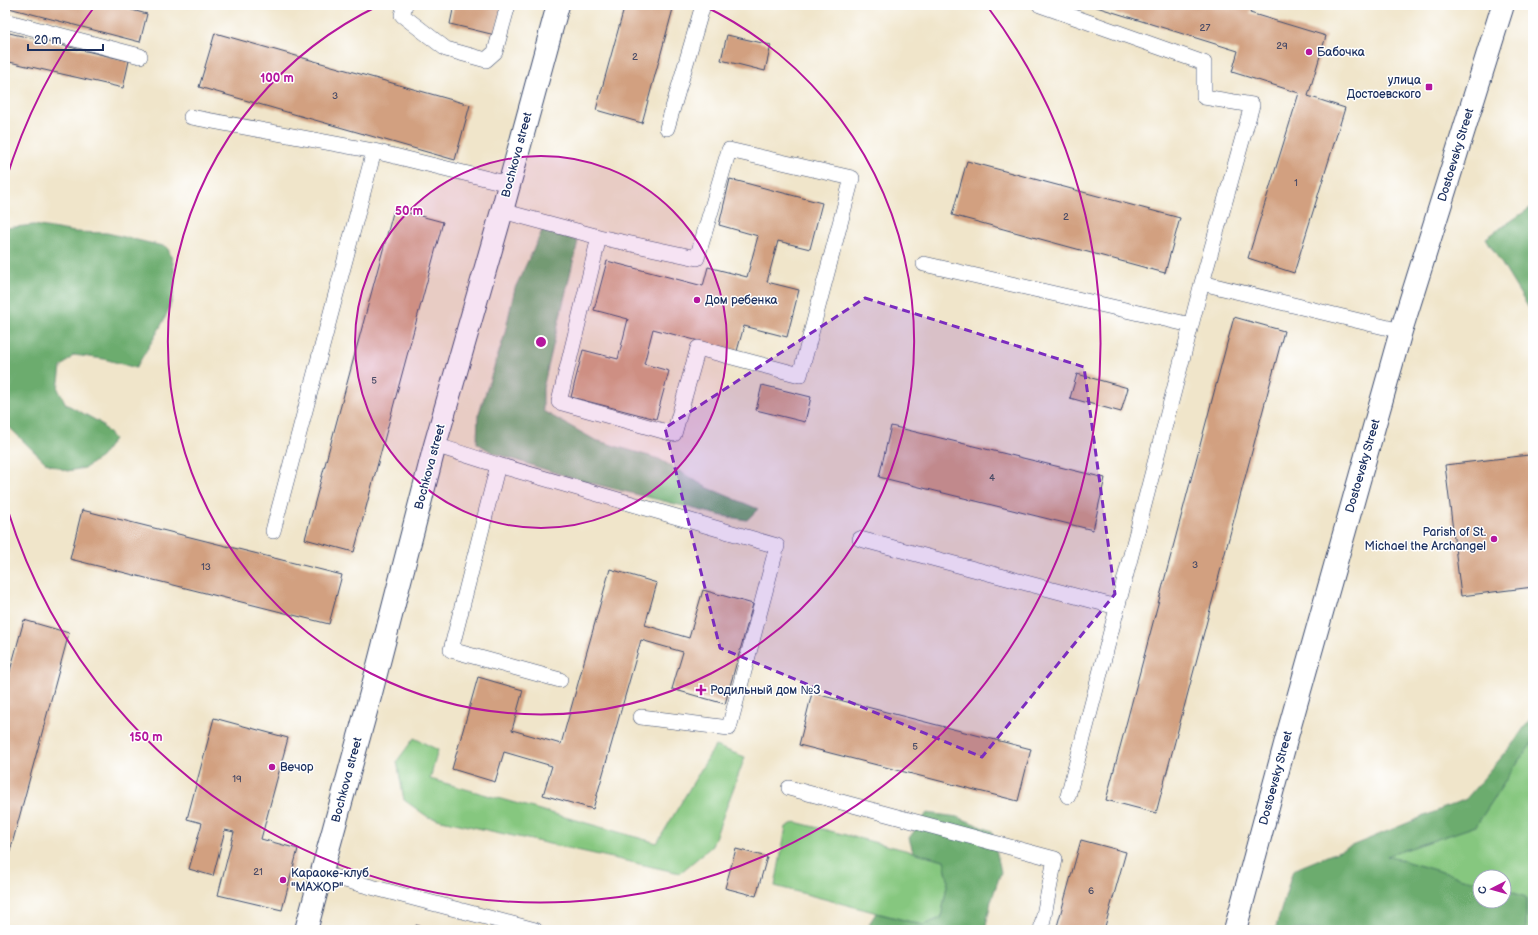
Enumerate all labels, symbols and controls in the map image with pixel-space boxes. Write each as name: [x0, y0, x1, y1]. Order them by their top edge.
house number: 27: [1200, 22, 1210, 34]
scale bar: [28, 26, 103, 52]
text: 20 m: [34, 33, 61, 48]
house number: 29: [1276, 40, 1288, 52]
place label: Бабочка: [1317, 45, 1365, 60]
marker: Бабочка: [1304, 47, 1314, 57]
house number: 2: [632, 51, 638, 63]
text: 100 m: [260, 71, 294, 86]
place label: улица Достоевского: [1347, 73, 1421, 102]
marker: улица Достоевского: [1424, 82, 1434, 92]
house number: 3: [332, 90, 338, 102]
street label: Dostoevsky Street: [1435, 106, 1477, 204]
street label: Bochkova street: [498, 110, 536, 199]
house number: 1: [1294, 177, 1298, 189]
text: 50 m: [395, 204, 423, 219]
house number: 2: [1063, 211, 1069, 223]
place label: Дом ребенка: [705, 293, 778, 308]
marker: Дом ребенка: [692, 295, 702, 305]
centre of rings: [534, 335, 548, 349]
house number: 5: [371, 375, 377, 387]
street label: Dostoevsky Street: [1342, 417, 1384, 515]
street label: Bochkova street: [411, 422, 449, 511]
house number: 4: [989, 472, 995, 484]
place label: Parish of St. Michael the Archangel: [1365, 525, 1486, 554]
marker: Parish of St. Michael the Archangel: [1489, 534, 1499, 544]
house number: 3: [1192, 559, 1198, 571]
house number: 13: [201, 561, 211, 573]
place label: Родильный дом №3: [710, 683, 821, 698]
marker: Родильный дом №3: [695, 684, 707, 696]
street label: Dostoevsky Street: [1256, 729, 1296, 827]
text: 150 m: [130, 730, 162, 745]
street label: Bochkova street: [328, 735, 366, 824]
house number: 5: [912, 741, 918, 753]
place label: Вечор: [280, 760, 314, 775]
marker: Вечор: [267, 762, 277, 772]
house number: 19: [232, 773, 242, 785]
house number: 21: [253, 866, 263, 878]
place label: Караоке-клуб "МАЖОР": [291, 866, 369, 895]
north arrow: [1472, 869, 1512, 909]
marker: Караоке-клуб "МАЖОР": [278, 875, 288, 885]
house number: 6: [1088, 885, 1094, 897]
text: С: [1476, 885, 1489, 894]

